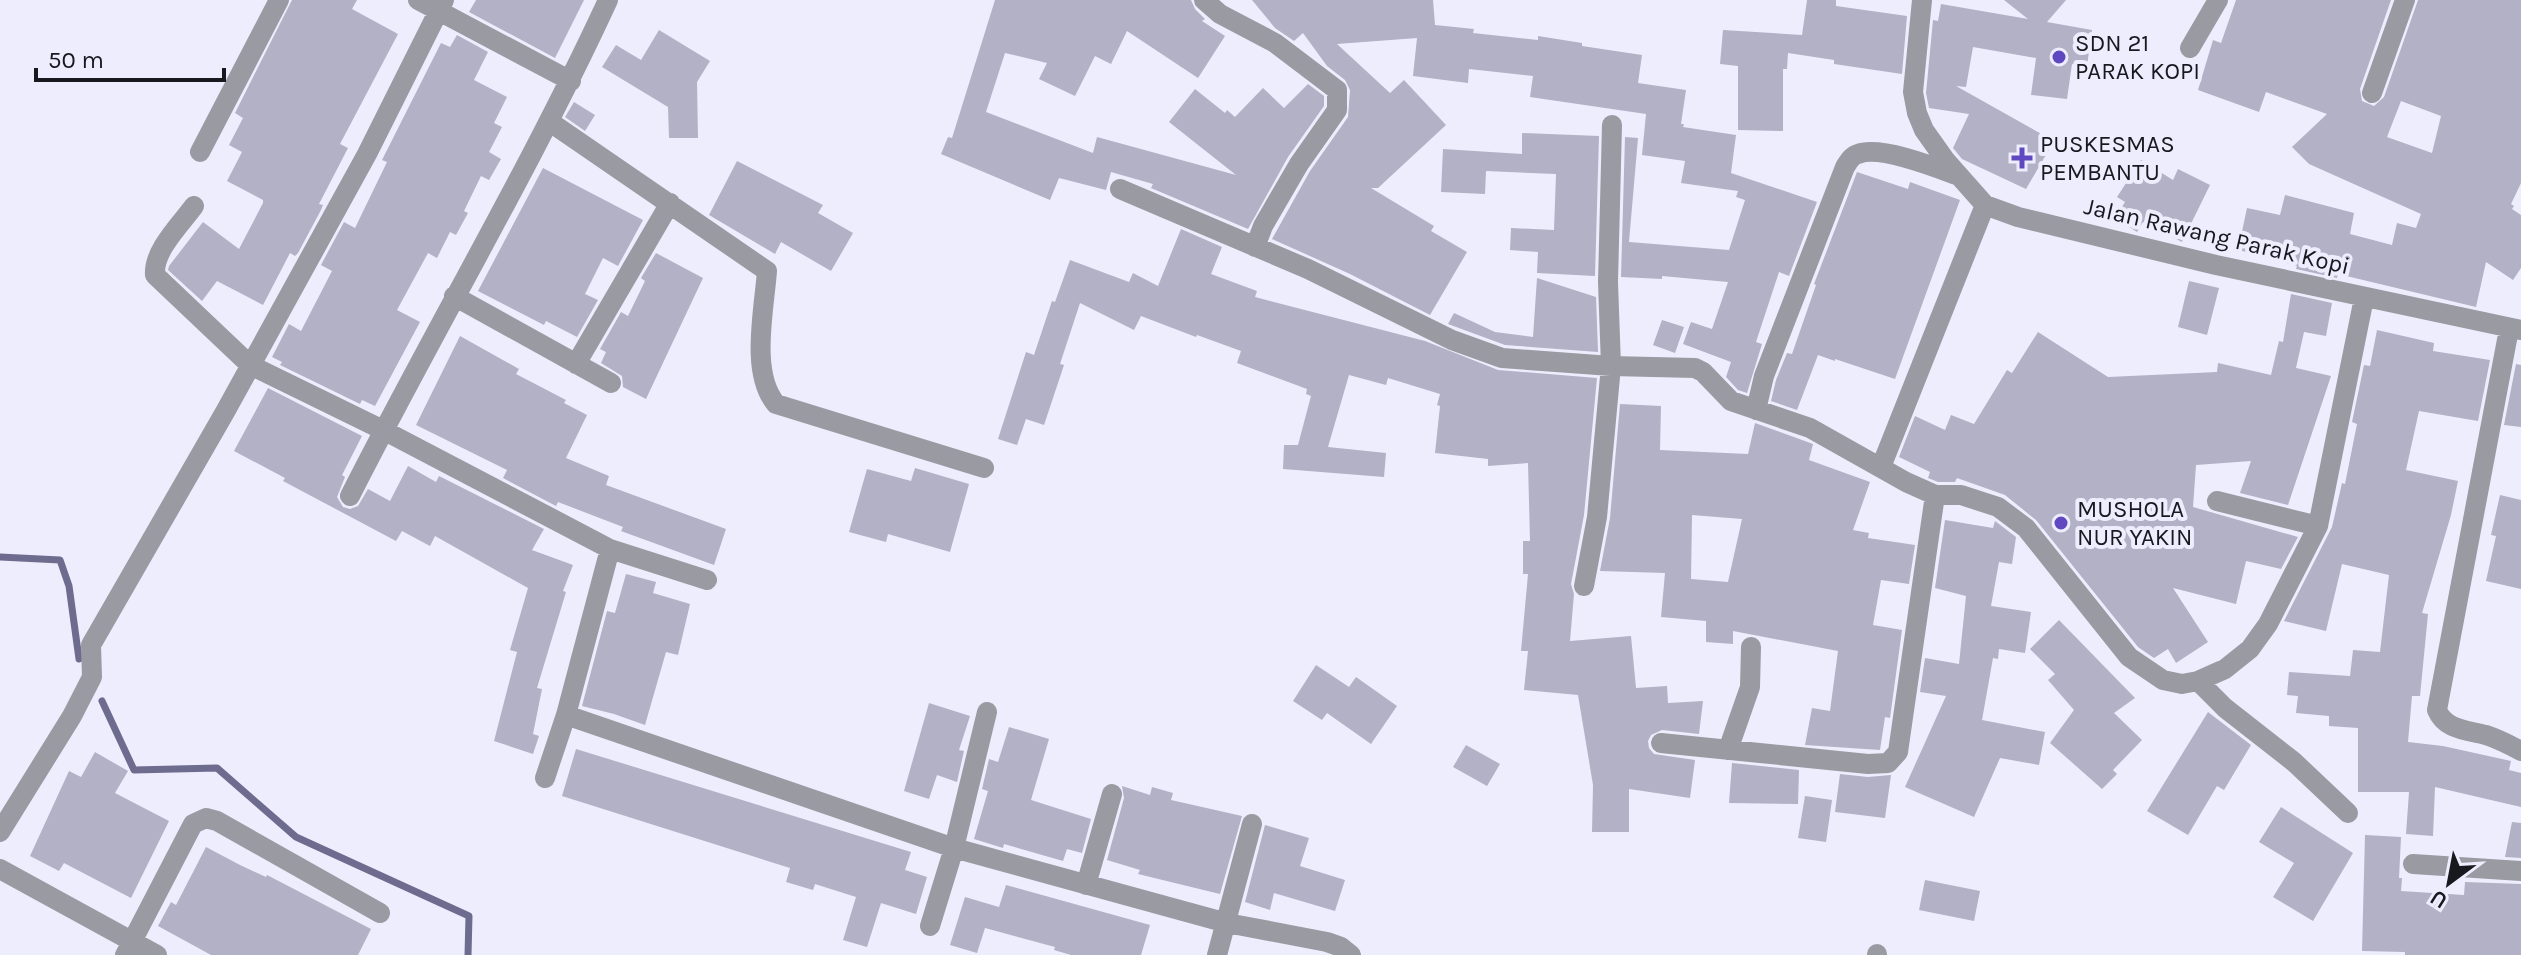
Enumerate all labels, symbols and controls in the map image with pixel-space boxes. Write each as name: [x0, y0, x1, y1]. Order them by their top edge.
place label: SDN 21 PARAK KOPI: [2075, 29, 2200, 85]
scale bar: [36, 32, 224, 82]
text: 50 m: [48, 46, 104, 74]
marker: SDN 21 PARAK KOPI: [2050, 48, 2068, 66]
place label: PUSKESMAS PEMBANTU: [2040, 130, 2175, 186]
marker: PUSKESMAS PEMBANTU: [2011, 147, 2033, 169]
street label: Jalan Rawang Parak Kopi: [2081, 192, 2353, 280]
place label: MUSHOLA NUR YAKIN: [2077, 495, 2193, 551]
marker: MUSHOLA NUR YAKIN: [2052, 514, 2070, 532]
north arrow: [2409, 843, 2489, 923]
text: U: [2426, 884, 2452, 914]

